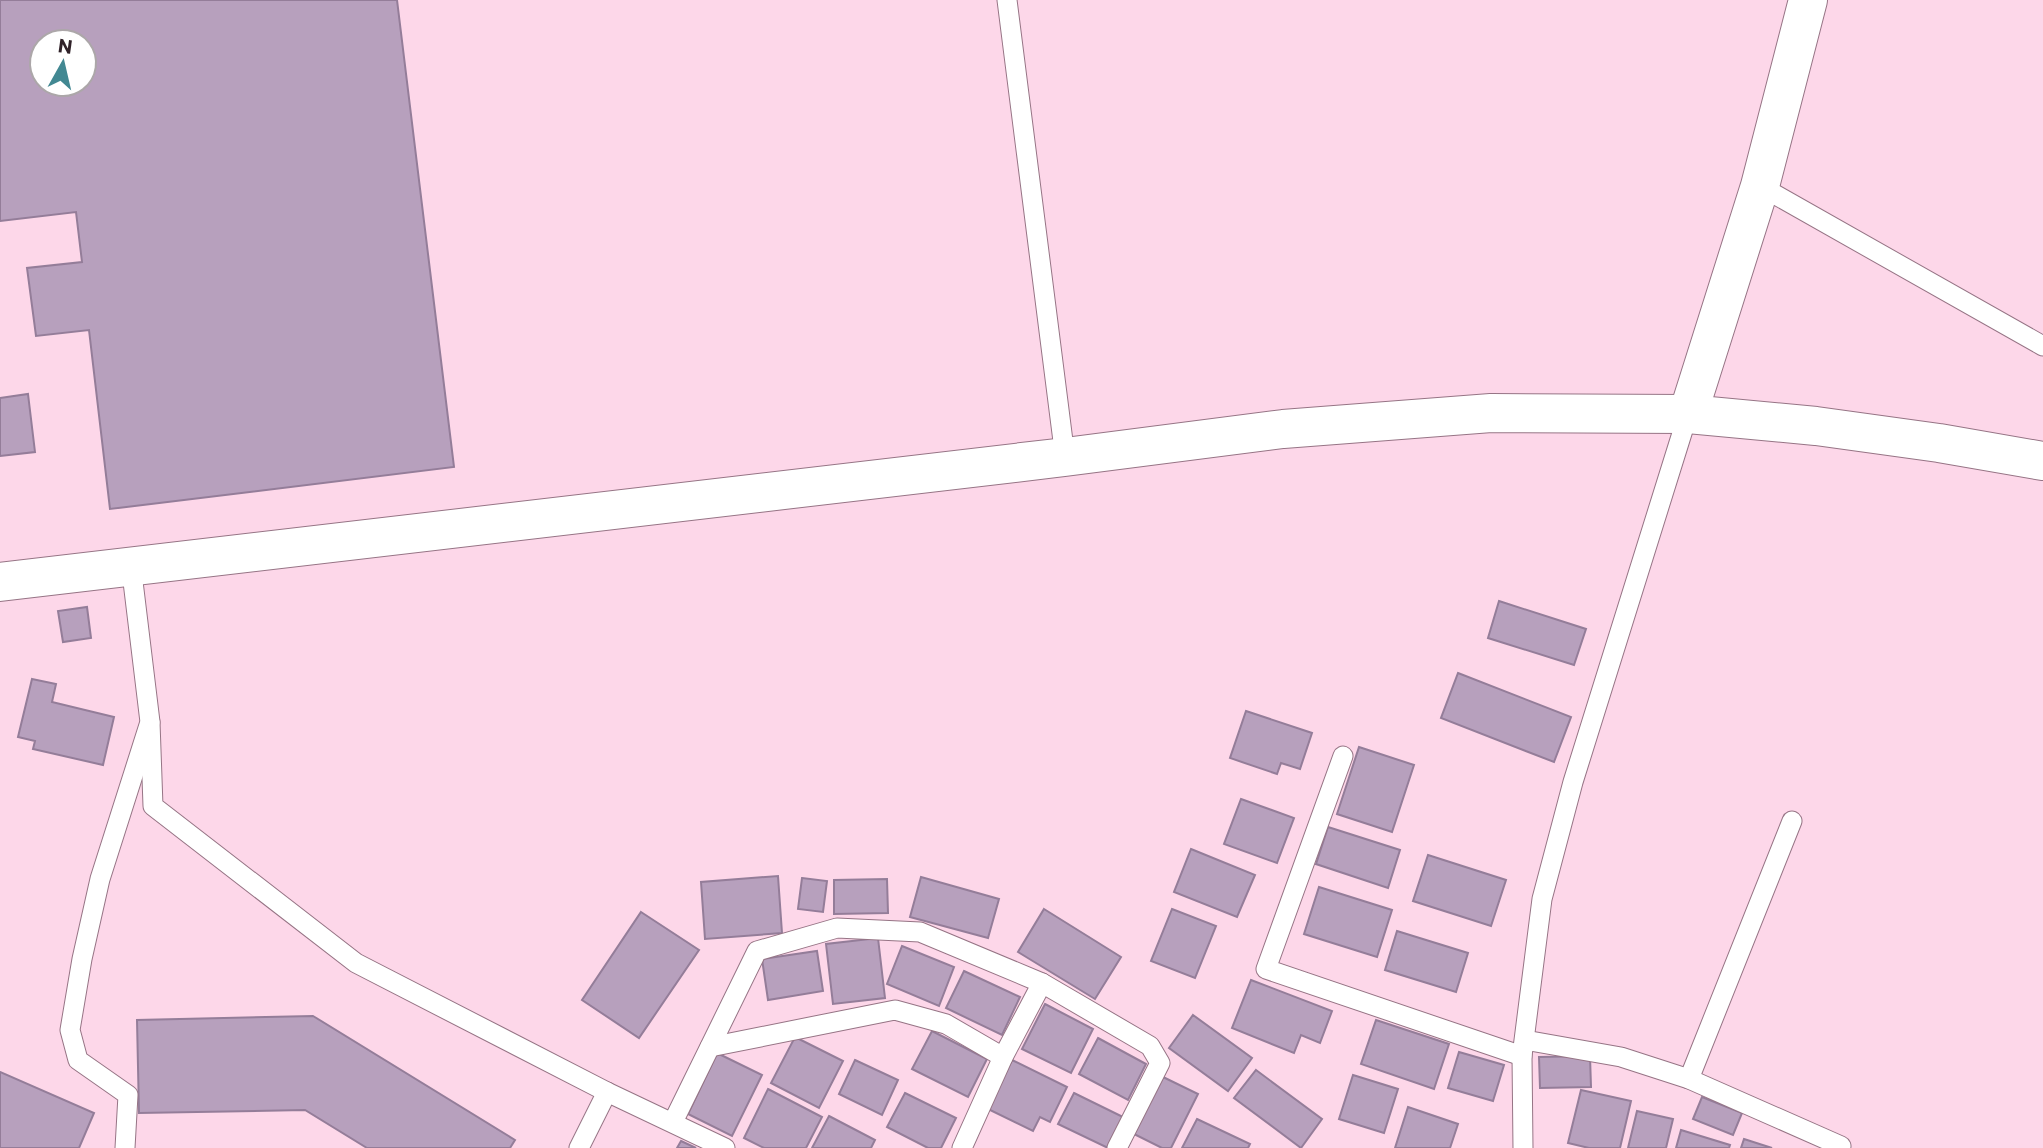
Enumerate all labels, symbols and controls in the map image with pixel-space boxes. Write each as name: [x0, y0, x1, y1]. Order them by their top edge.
north arrow: [28, 28, 98, 98]
text: N: [57, 33, 74, 58]

